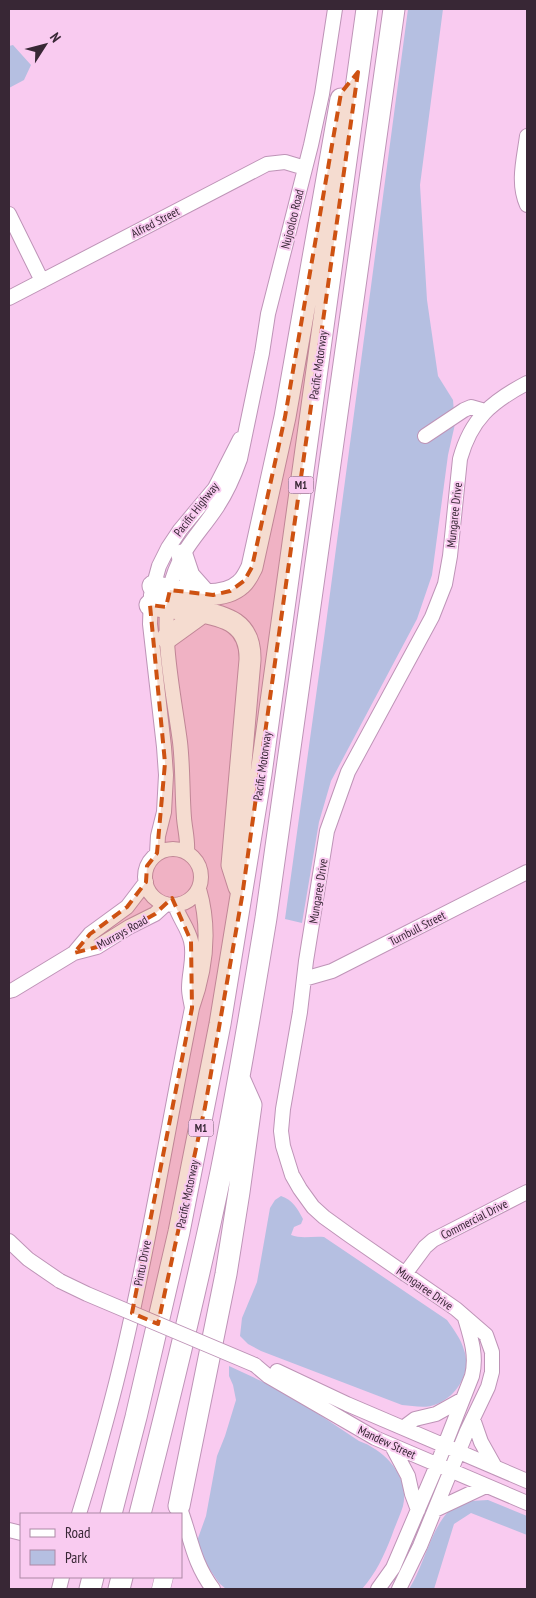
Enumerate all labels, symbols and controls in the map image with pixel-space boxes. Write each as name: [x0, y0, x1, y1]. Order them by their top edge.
north arrow: [20, 20, 70, 70]
text: N: [46, 29, 65, 46]
street label: Nujooloo Road: [277, 188, 307, 250]
street label: Alfred Street: [128, 203, 182, 241]
street label: Pacific Motorway: [306, 329, 330, 400]
road number: M1: [288, 476, 314, 494]
street label: Pacific Highway: [170, 479, 222, 539]
street label: Mungaree Drive: [443, 482, 465, 548]
street label: Pacific Motorway: [250, 730, 274, 801]
street label: Mungaree Drive: [305, 857, 331, 925]
street label: Turnbull Street: [386, 907, 448, 949]
street label: Murrays Road: [94, 912, 150, 952]
road number: M1: [188, 1120, 214, 1136]
street label: Pacific Motorway: [172, 1158, 202, 1230]
street label: Commercial Drive: [438, 1196, 510, 1242]
street label: Pintu Drive: [130, 1239, 154, 1287]
street label: Mungaree Drive: [394, 1263, 456, 1313]
street label: Mandew Street: [356, 1422, 419, 1462]
legend: [20, 1513, 182, 1578]
text: Road: [65, 1523, 91, 1542]
text: Park: [65, 1548, 87, 1567]

